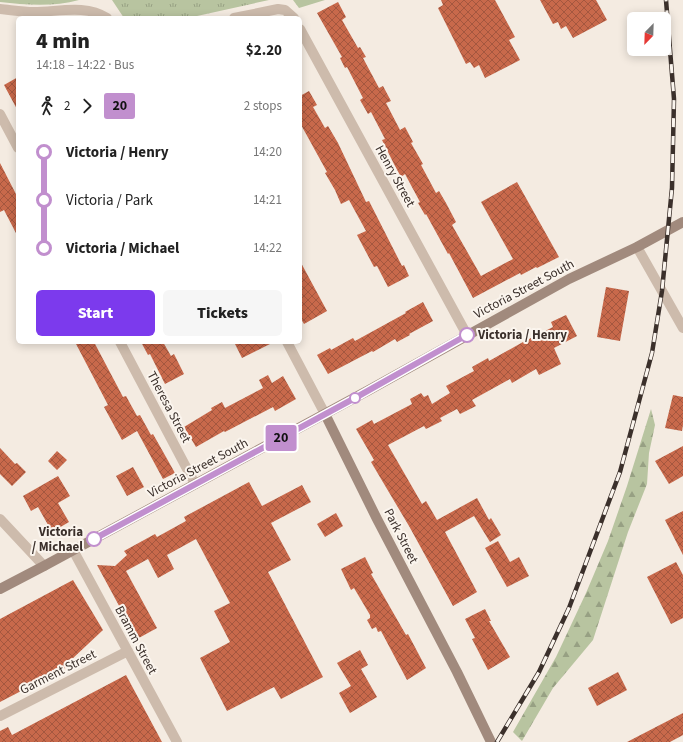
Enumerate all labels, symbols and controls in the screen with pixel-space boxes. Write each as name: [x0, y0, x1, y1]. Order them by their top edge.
north arrow: [627, 12, 671, 56]
map controls: [627, 12, 671, 56]
text: 4 min: [36, 25, 90, 57]
text: $2.20: [246, 40, 282, 61]
text: 14:18 – 14:22 · Bus: [36, 56, 134, 74]
icon: walk: [36, 95, 58, 117]
icon: forward: [76, 95, 98, 117]
text: 20: [112, 96, 127, 116]
text: 2: [64, 97, 70, 115]
text: 2 stops: [244, 97, 282, 115]
text: Victoria / Henry: [66, 142, 169, 163]
street label: Henry Street: [371, 142, 420, 211]
text: 14:20: [253, 143, 282, 161]
text: Victoria / Park: [66, 190, 153, 211]
text: 14:21: [253, 191, 282, 209]
text: Victoria / Michael: [66, 238, 179, 259]
text: 14:22: [253, 239, 282, 257]
street label: Victoria Street South: [471, 255, 577, 323]
button: Start: [36, 290, 155, 336]
button: Tickets: [163, 290, 282, 336]
place label: Victoria / Henry: [477, 326, 567, 344]
marker: Victoria / Henry: [459, 327, 475, 343]
street label: Theresa Street: [143, 368, 196, 446]
unlabelled marker: [349, 392, 361, 404]
line badge: 20: [263, 425, 299, 451]
text: 20: [274, 428, 288, 448]
street label: Victoria Street South: [145, 434, 251, 502]
street label: Park Street: [379, 505, 423, 567]
place label: Victoria / Michael: [32, 523, 83, 556]
marker: Victoria / Michael: [86, 531, 102, 547]
street label: Bramm Street: [110, 603, 162, 678]
street label: Garment Street: [17, 645, 100, 699]

